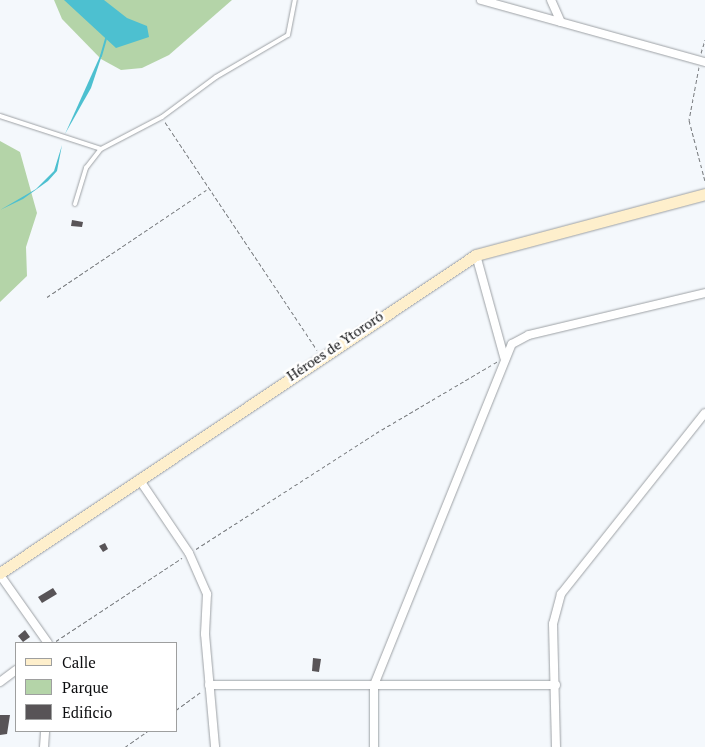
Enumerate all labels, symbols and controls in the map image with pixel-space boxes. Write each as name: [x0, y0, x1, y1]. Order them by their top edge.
street label: Héroes de Ytororó: [284, 308, 386, 384]
legend: [15, 642, 178, 732]
text: Calle: [62, 652, 96, 672]
text: Parque: [62, 677, 109, 697]
text: Edificio: [62, 702, 112, 722]

